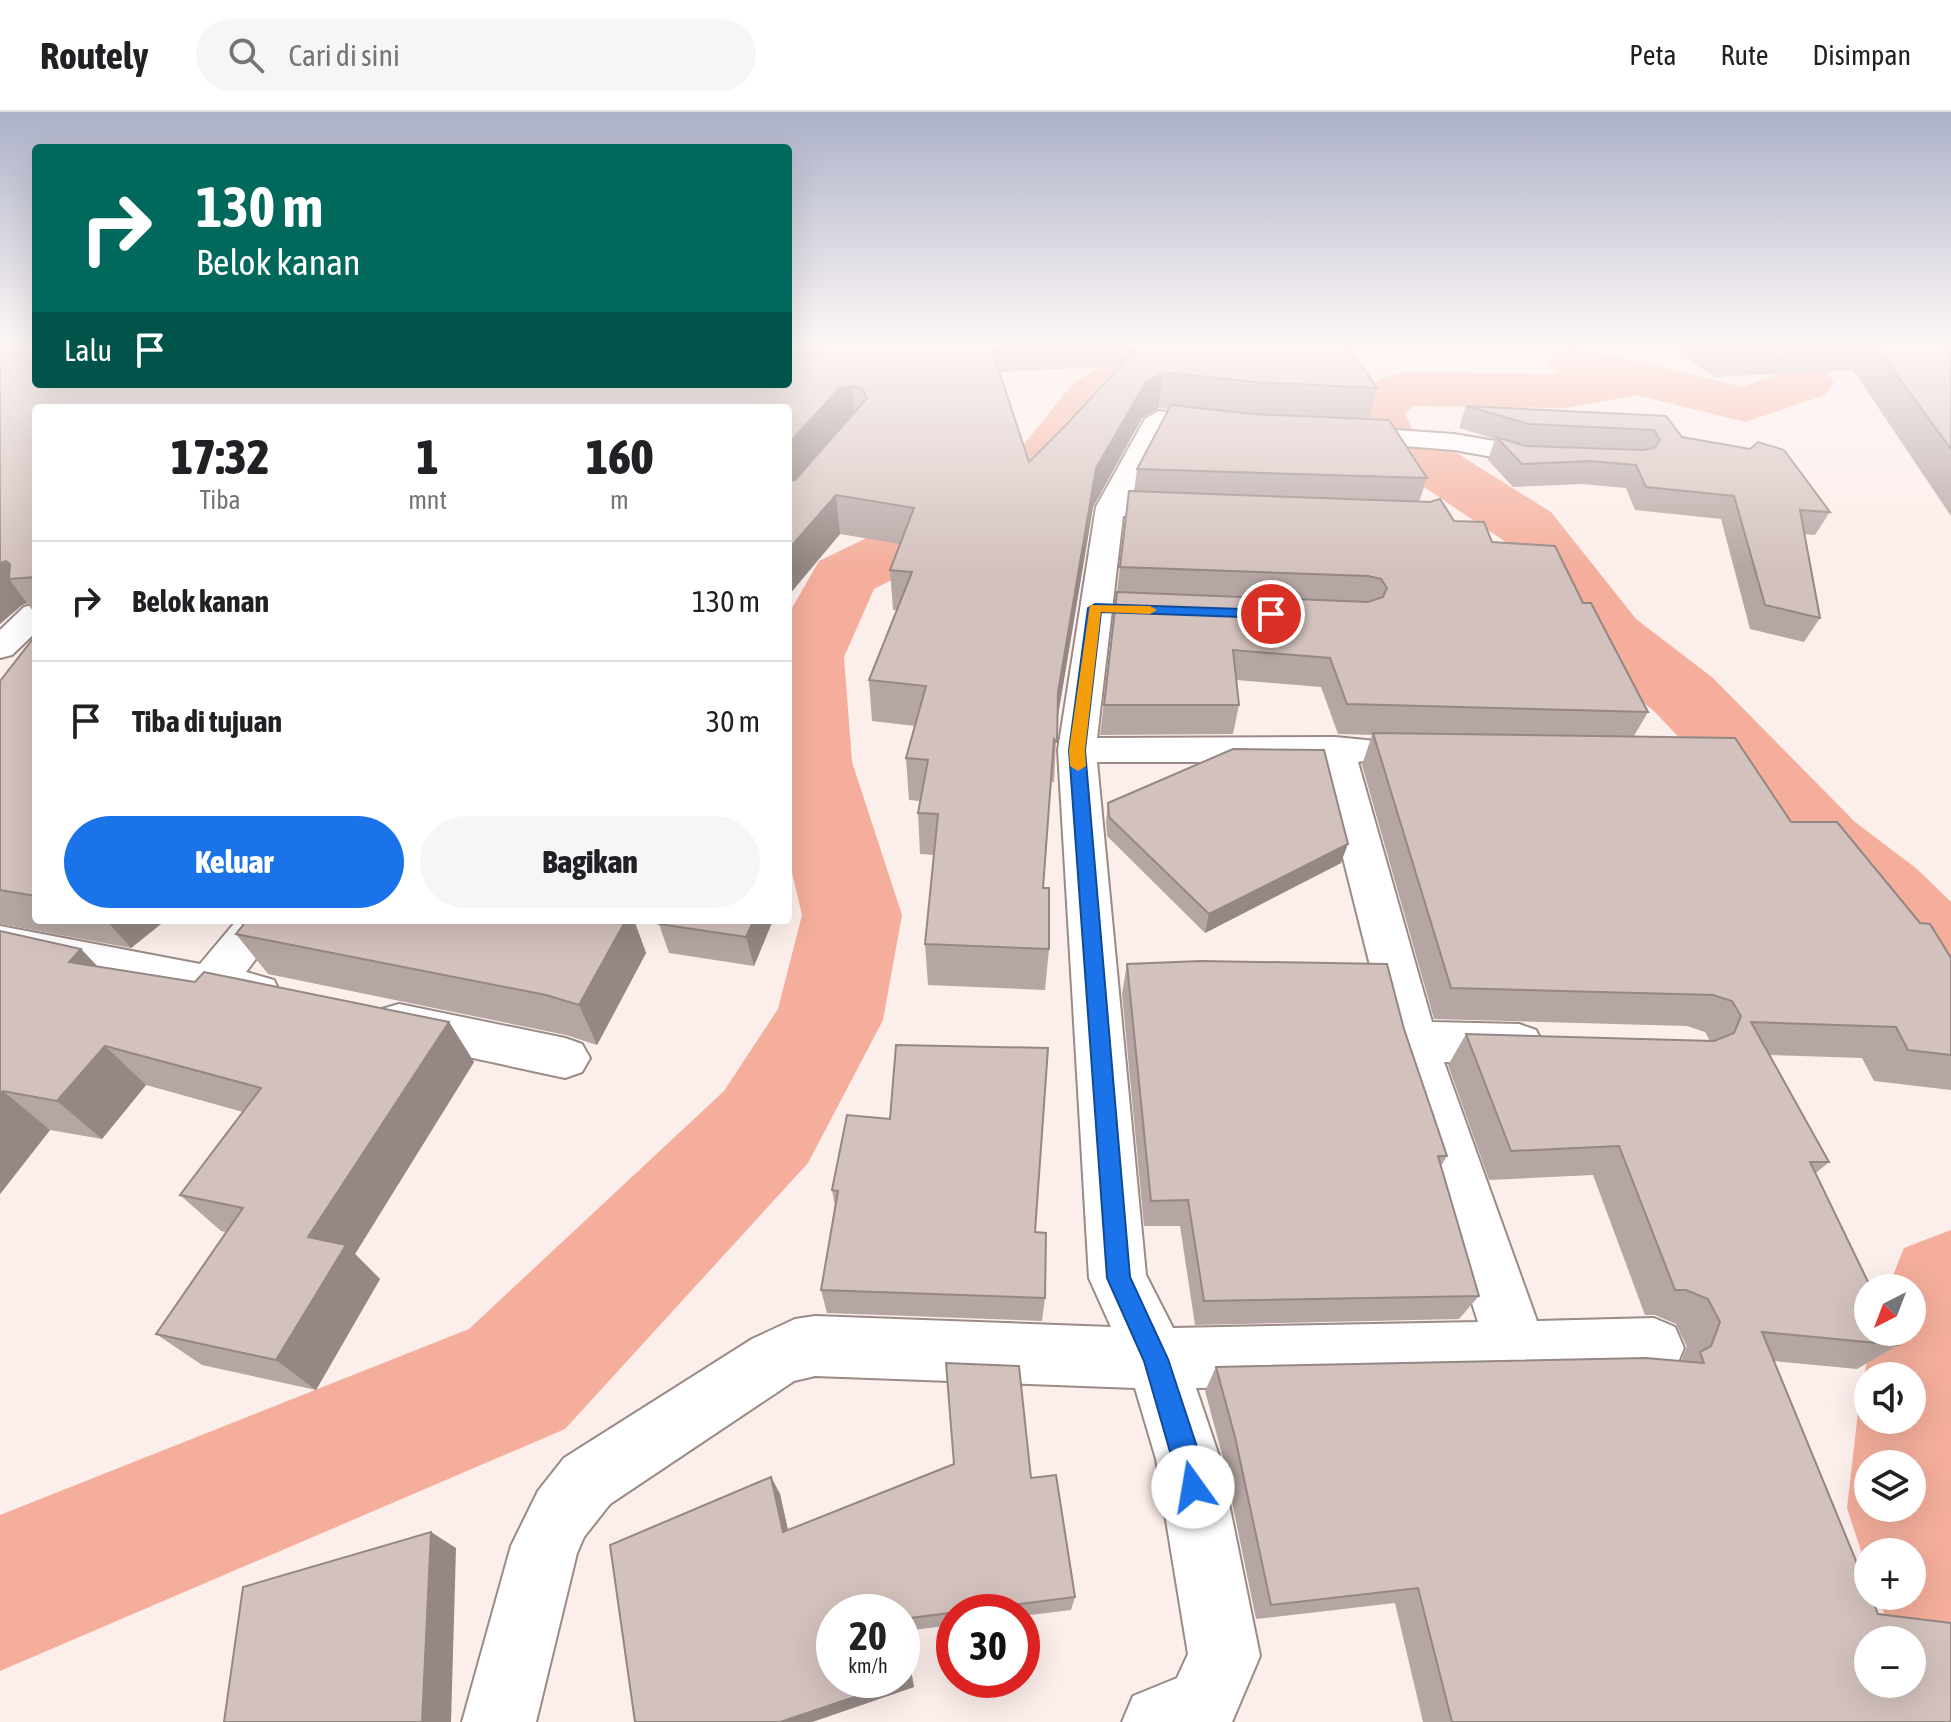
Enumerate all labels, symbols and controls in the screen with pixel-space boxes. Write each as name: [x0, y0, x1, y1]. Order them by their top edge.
search box: [196, 19, 756, 91]
icon: search: [224, 33, 268, 77]
text: Routely: [40, 34, 148, 77]
text: Cari di sini: [288, 38, 400, 72]
text: Peta: [1629, 39, 1676, 71]
text: Rute: [1720, 39, 1769, 71]
text: Disimpan: [1813, 39, 1911, 71]
text: 130 m: [196, 175, 323, 239]
icon: right: [64, 176, 168, 280]
text: Belok kanan: [196, 241, 361, 283]
icon: arrive: [128, 328, 172, 372]
text: Lalu: [64, 333, 112, 367]
text: 17:32: [171, 429, 269, 484]
text: 1: [416, 429, 439, 484]
text: 160: [586, 429, 653, 484]
text: Tiba: [199, 485, 241, 515]
text: mnt: [408, 485, 447, 515]
text: m: [610, 485, 629, 515]
icon: right: [64, 579, 108, 623]
pin: [1237, 580, 1305, 648]
text: Belok kanan: [132, 584, 269, 618]
text: 130 m: [692, 584, 760, 618]
icon: arrive: [1249, 592, 1293, 636]
icon: arrive: [64, 699, 108, 743]
text: Tiba di tujuan: [132, 704, 282, 738]
text: 30 m: [706, 704, 760, 738]
button: Keluar: [64, 816, 404, 908]
button: Bagikan: [420, 816, 760, 908]
north arrow: [1854, 1274, 1926, 1346]
map controls: [1854, 1274, 1926, 1698]
button: sound: [1854, 1362, 1926, 1434]
position arrow: [1151, 1445, 1235, 1529]
button: layers: [1854, 1450, 1926, 1522]
button: +: [1854, 1538, 1926, 1610]
speed limit sign: 30: [936, 1594, 1040, 1698]
text: 20: [849, 1613, 887, 1658]
button: −: [1854, 1626, 1926, 1698]
text: km/h: [848, 1654, 888, 1677]

